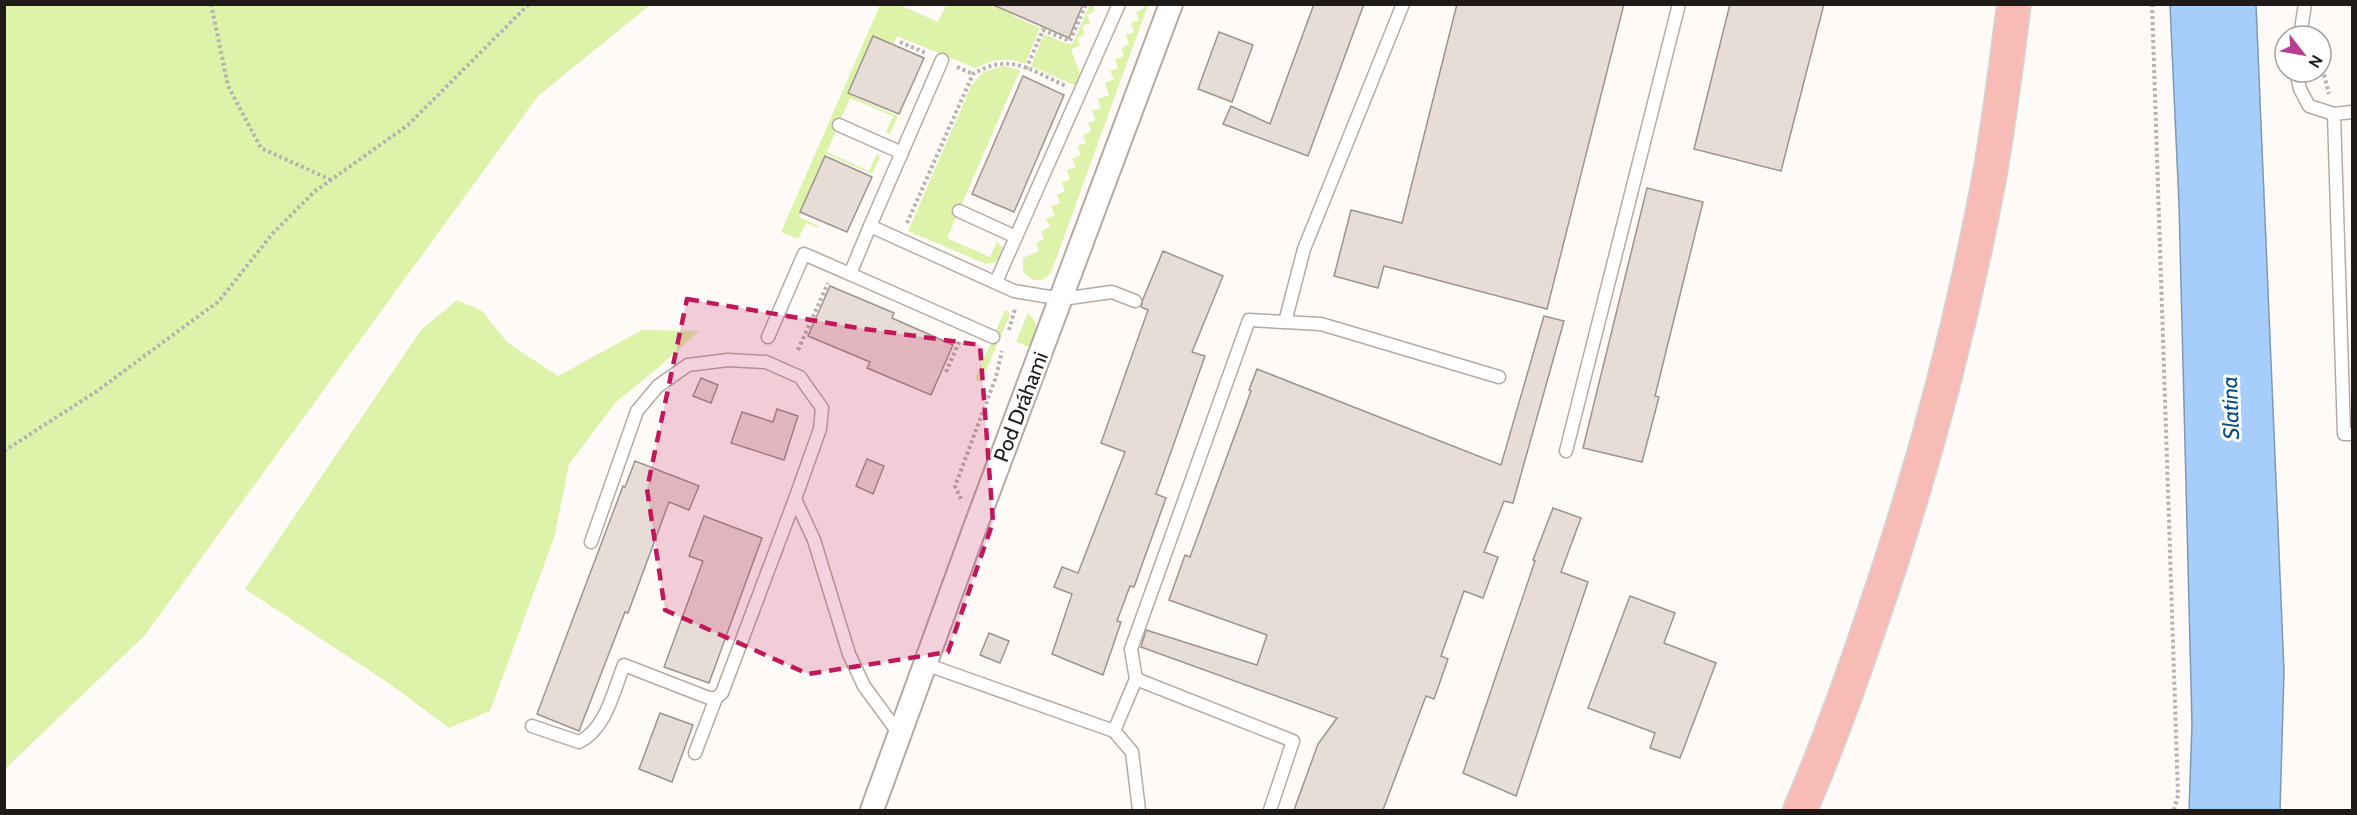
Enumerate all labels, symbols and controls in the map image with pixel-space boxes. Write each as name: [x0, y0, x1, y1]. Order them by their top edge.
north arrow: [2273, 24, 2333, 84]
text: N: [2304, 52, 2326, 71]
street label: Pod Dráhami: [988, 348, 1053, 465]
water label: Slatina: [2216, 376, 2245, 440]

